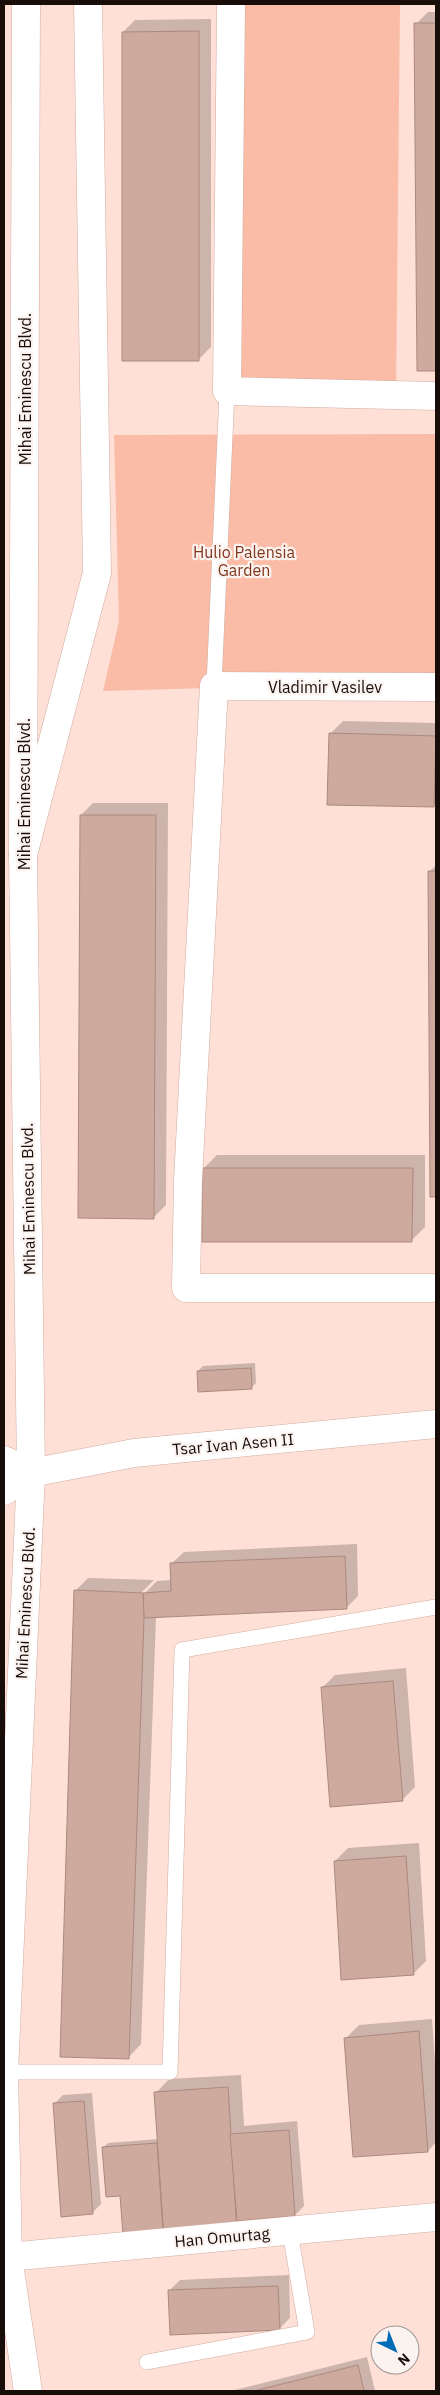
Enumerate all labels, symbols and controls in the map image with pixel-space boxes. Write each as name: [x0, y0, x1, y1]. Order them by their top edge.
street label: Mihai Eminescu Blvd.: [15, 313, 35, 465]
park label: Hulio Palensia Garden: [193, 542, 296, 580]
street label: Vladimir Vasilev: [268, 677, 382, 697]
street label: Mihai Eminescu Blvd.: [14, 718, 34, 870]
street label: Mihai Eminescu Blvd.: [17, 1123, 39, 1275]
street label: Tsar Ivan Asen II: [171, 1429, 295, 1459]
street label: Mihai Eminescu Blvd.: [11, 1526, 39, 1680]
street label: Han Omurtag: [173, 2223, 271, 2251]
north arrow: [370, 2325, 420, 2375]
text: N: [394, 2349, 414, 2370]

